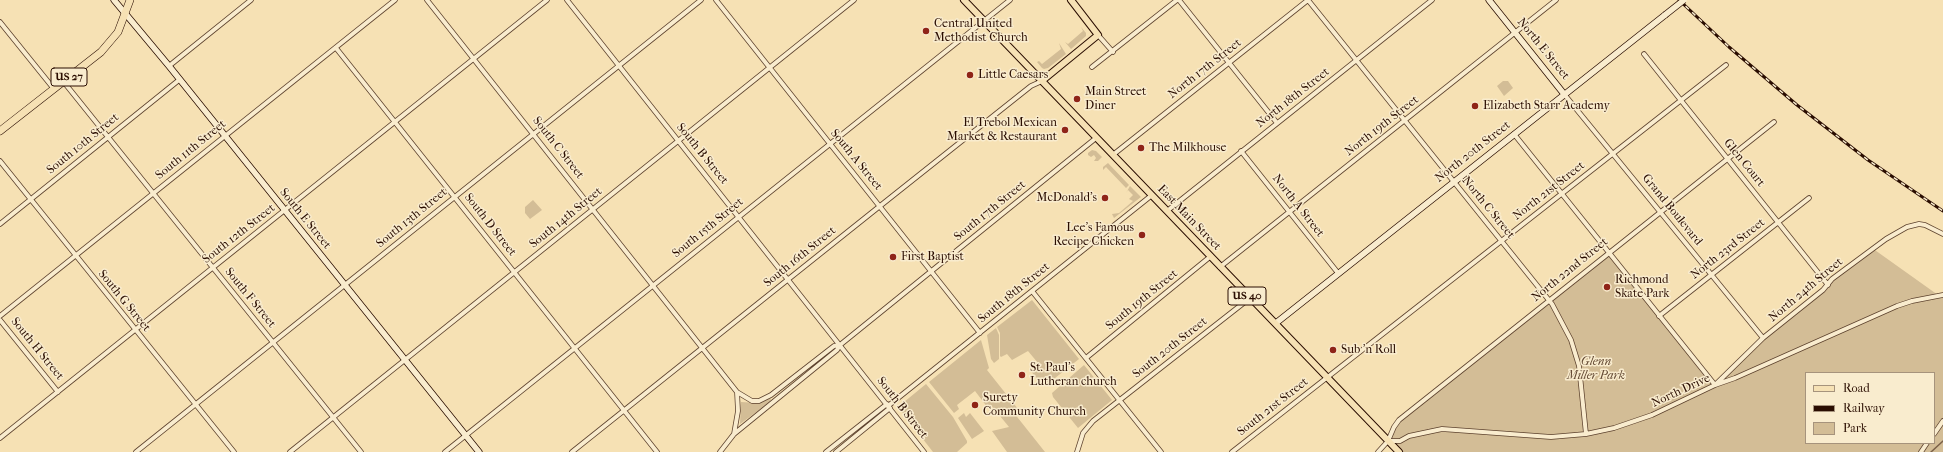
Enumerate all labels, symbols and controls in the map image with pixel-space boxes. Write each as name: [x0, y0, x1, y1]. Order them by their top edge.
street label: North E Street: [1514, 15, 1572, 83]
place label: Central United Methodist Church: [934, 17, 1028, 45]
marker: Central United Methodist Church: [921, 26, 931, 36]
street label: North 17th Street: [1166, 36, 1244, 102]
street label: North 18th Street: [1253, 65, 1333, 131]
road number: US 27: [51, 68, 87, 86]
place label: Little Caesars: [978, 68, 1048, 82]
marker: Little Caesars: [965, 70, 975, 80]
place label: Main Street Diner: [1085, 85, 1146, 113]
street label: North 19th Street: [1342, 93, 1422, 159]
marker: Main Street Diner: [1072, 94, 1082, 104]
place label: Elizabeth Starr Academy: [1483, 99, 1610, 113]
marker: Elizabeth Starr Academy: [1470, 101, 1480, 111]
street label: South 10th Street: [44, 111, 122, 177]
street label: South C Street: [529, 114, 587, 182]
place label: El Trebol Mexican Market & Restaurant: [947, 116, 1057, 144]
street label: South 11th Street: [153, 117, 229, 183]
street label: North 20th Street: [1432, 118, 1514, 186]
street label: South B Street: [673, 120, 731, 188]
marker: El Trebol Mexican Market & Restaurant: [1060, 125, 1070, 135]
street label: South A Street: [827, 127, 885, 193]
street label: Glen Court: [1720, 136, 1768, 190]
place label: The Milkhouse: [1149, 141, 1226, 155]
marker: The Milkhouse: [1136, 143, 1146, 153]
street label: North 21st Street: [1510, 159, 1588, 223]
street label: Grand Boulevard: [1639, 171, 1705, 249]
street label: North A Street: [1269, 172, 1327, 240]
street label: North C Street: [1458, 174, 1518, 242]
street label: South 17th Street: [951, 178, 1029, 244]
street label: East Main Street: [1154, 182, 1224, 254]
street label: South 14th Street: [527, 184, 605, 252]
street label: South 13th Street: [374, 185, 450, 251]
street label: South E Street: [276, 186, 334, 252]
street label: South D Street: [461, 191, 519, 259]
place label: McDonald's: [1037, 191, 1097, 205]
marker: McDonald's: [1100, 193, 1110, 203]
street label: South 15th Street: [670, 195, 746, 261]
street label: South 12th Street: [200, 201, 278, 267]
street label: North 23rd Street: [1688, 215, 1768, 283]
place label: Lee's Famous Recipe Chicken: [1053, 221, 1134, 249]
street label: South 16th Street: [761, 224, 839, 290]
marker: Lee's Famous Recipe Chicken: [1137, 230, 1147, 240]
street label: North 22nd Street: [1529, 235, 1611, 305]
place label: First Baptist: [901, 250, 964, 264]
marker: First Baptist: [888, 252, 898, 262]
street label: North 24th Street: [1766, 255, 1846, 325]
street label: South 18th Street: [975, 260, 1053, 326]
street label: South F Street: [221, 265, 279, 331]
street label: South G Street: [95, 267, 153, 335]
street label: South 19th Street: [1103, 267, 1181, 333]
place label: Richmond Skate Park: [1615, 273, 1670, 301]
marker: Richmond Skate Park: [1602, 282, 1612, 292]
road number: US 40: [1228, 287, 1266, 305]
street label: South 20th Street: [1130, 314, 1210, 382]
street label: South H Street: [7, 315, 67, 383]
place label: Sub 'n Roll: [1341, 343, 1396, 357]
marker: Sub 'n Roll: [1328, 345, 1338, 355]
park label: Glenn Miller Park: [1567, 355, 1625, 383]
place label: St. Paul's Lutheran church: [1030, 361, 1117, 389]
marker: St. Paul's Lutheran church: [1017, 370, 1027, 380]
street label: North Drive: [1649, 371, 1713, 411]
legend: [1805, 372, 1935, 444]
street label: South B Street: [873, 374, 931, 442]
street label: South 21st Street: [1235, 375, 1311, 439]
text: Road: [1843, 381, 1870, 395]
place label: Surety Community Church: [983, 391, 1086, 419]
marker: Surety Community Church: [970, 400, 980, 410]
text: Railway: [1843, 401, 1885, 415]
text: Park: [1843, 421, 1867, 435]

